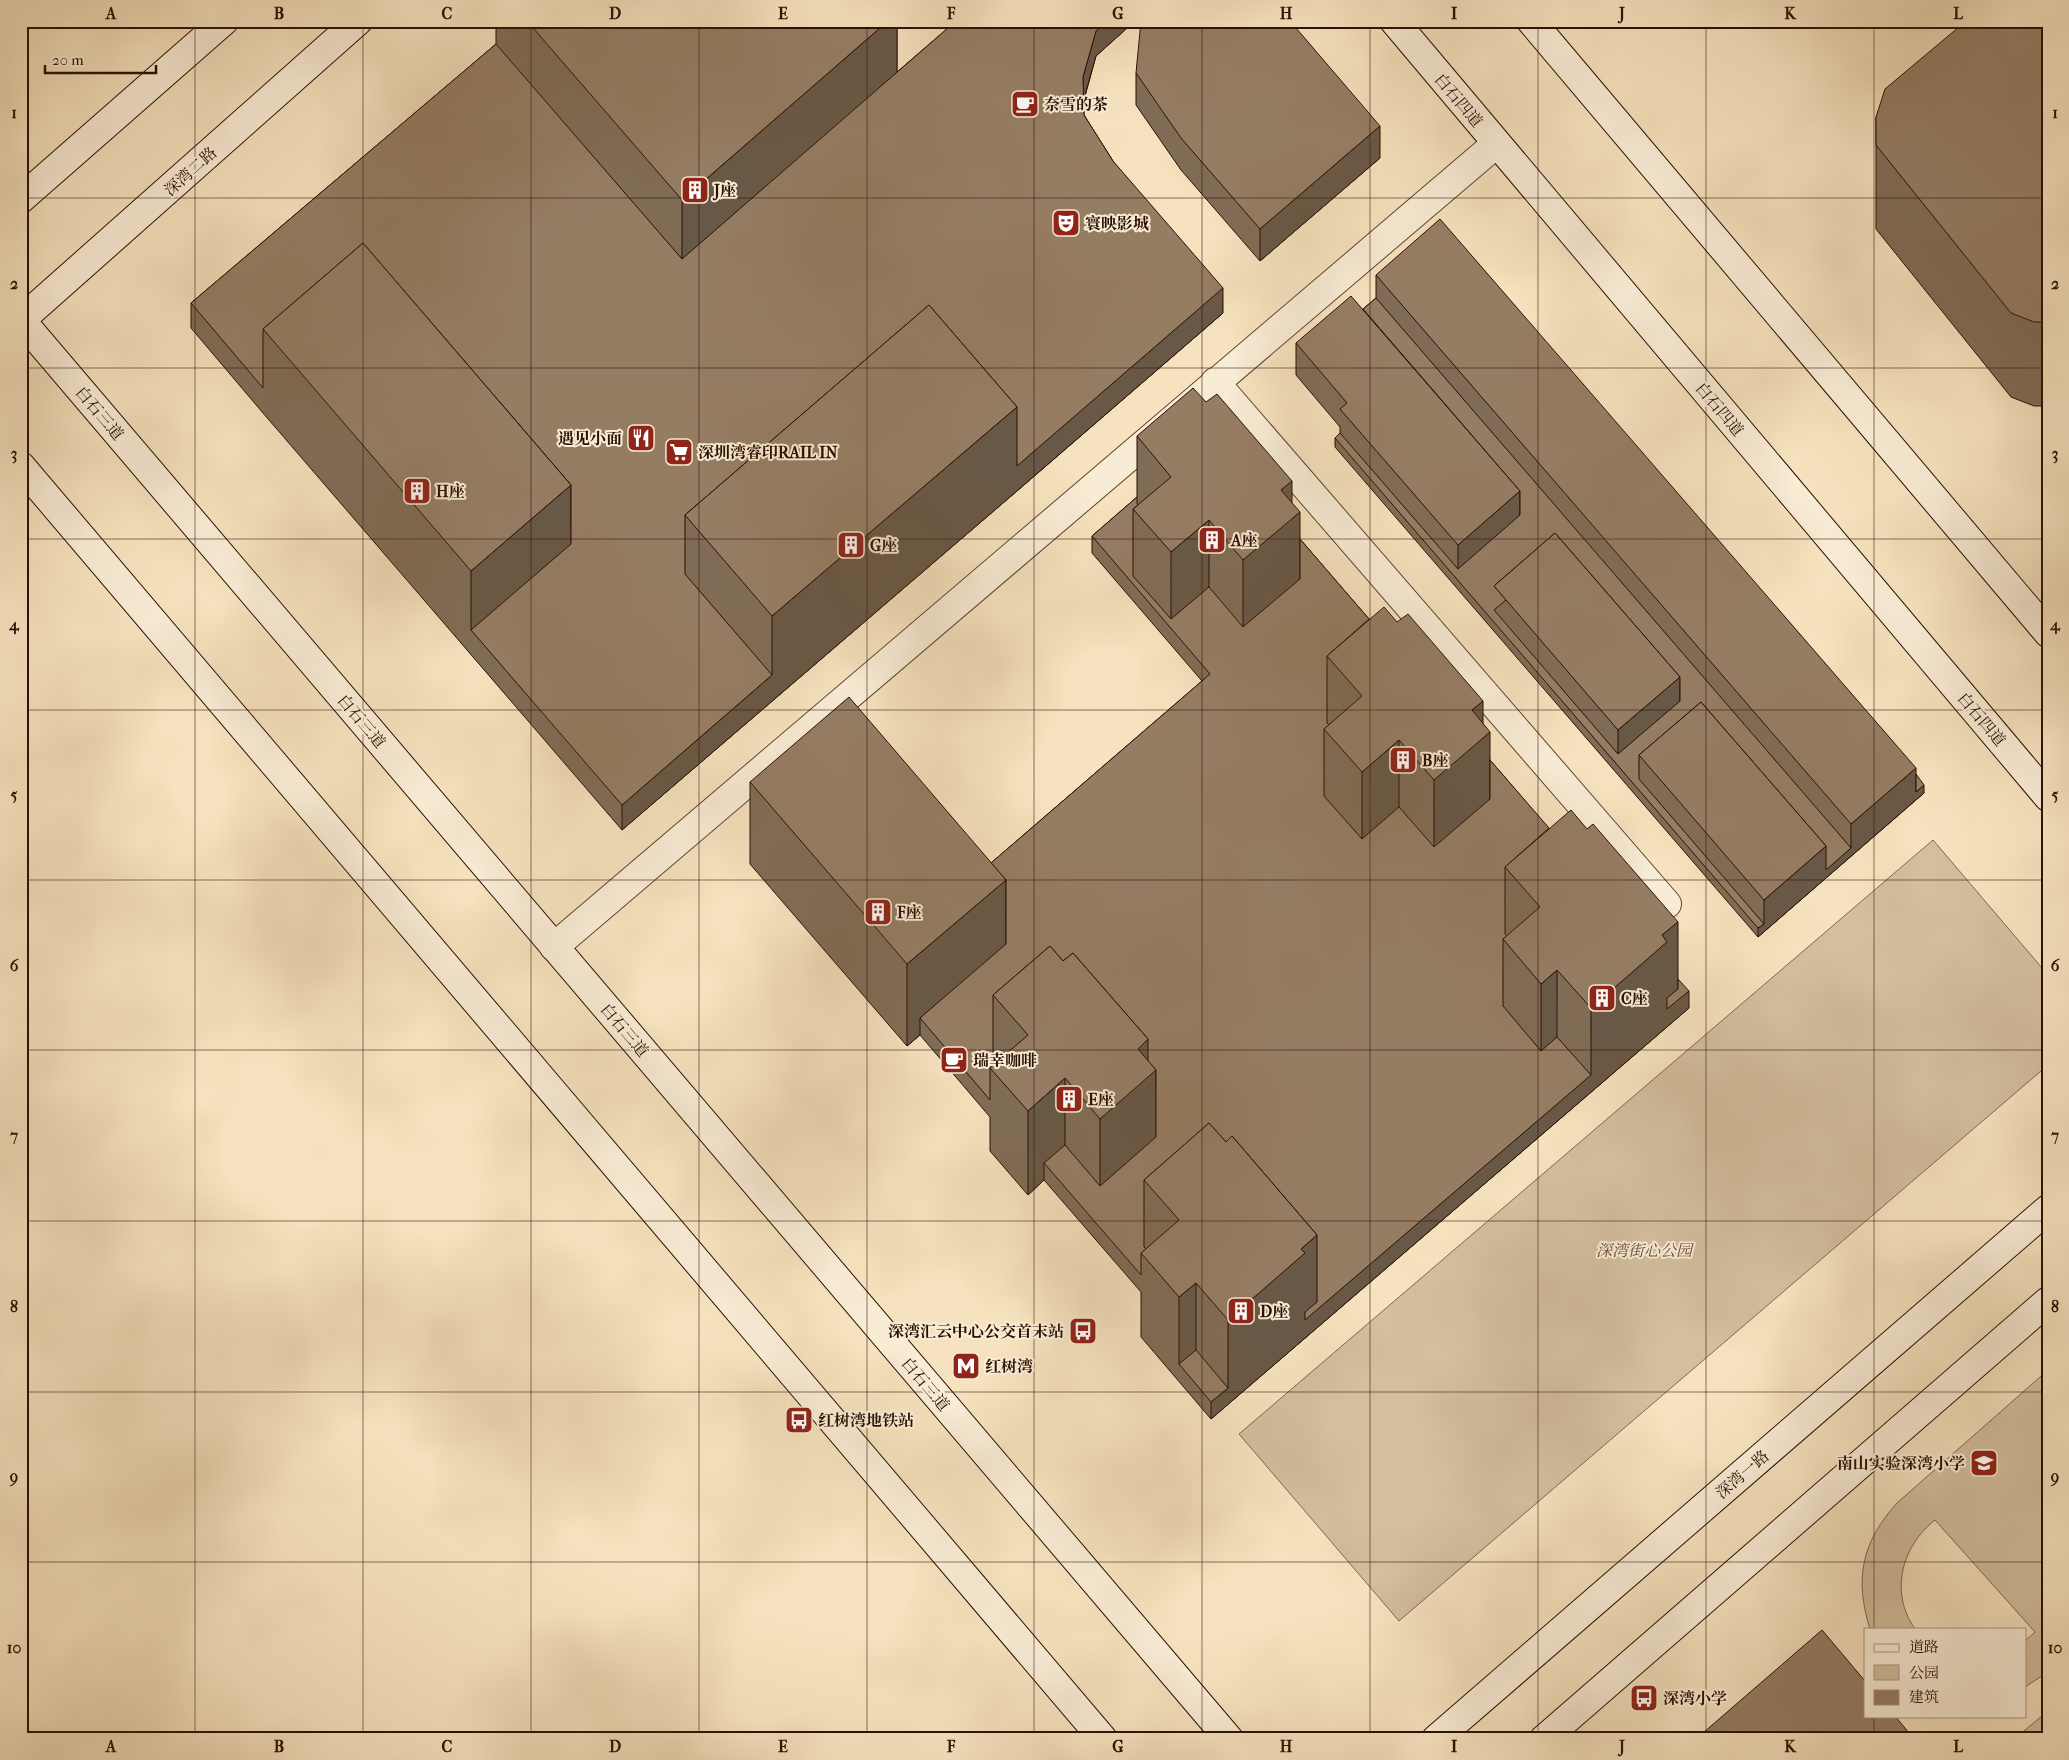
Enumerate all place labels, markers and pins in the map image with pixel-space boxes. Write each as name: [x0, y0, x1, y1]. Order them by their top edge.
cafe icon: 奈雪的茶: [1010, 89, 1040, 119]
place label: 奈雪的茶: [1044, 95, 1108, 114]
building icon: J座: [680, 175, 710, 205]
place label: J座: [712, 181, 736, 201]
theatre icon: 寰映影城: [1051, 208, 1081, 238]
place label: 寰映影城: [1085, 214, 1149, 233]
restaurant icon: 遇见小面: [626, 423, 656, 453]
place label: 遇见小面: [558, 429, 622, 448]
supermarket icon: 深圳湾睿印RAIL IN: [664, 437, 694, 467]
place label: 深圳湾睿印RAIL IN: [698, 443, 839, 462]
building icon: H座: [402, 476, 432, 506]
place label: H座: [436, 482, 465, 501]
building icon: A座: [1197, 525, 1227, 555]
building icon: G座: [836, 530, 866, 560]
place label: A座: [1230, 531, 1257, 550]
place label: G座: [870, 536, 897, 555]
building icon: B座: [1388, 745, 1418, 775]
place label: B座: [1422, 751, 1448, 770]
building icon: F座: [863, 897, 893, 927]
place label: F座: [896, 903, 922, 922]
building icon: C座: [1587, 983, 1617, 1013]
place label: C座: [1621, 989, 1648, 1008]
cafe icon: 瑞幸咖啡: [939, 1045, 969, 1075]
place label: 瑞幸咖啡: [973, 1051, 1037, 1070]
building icon: E座: [1054, 1084, 1084, 1114]
place label: E座: [1088, 1090, 1114, 1109]
building icon: D座: [1226, 1296, 1256, 1326]
place label: D座: [1260, 1302, 1288, 1321]
bus stop icon: 深湾汇云中心公交首末站: [1068, 1316, 1098, 1346]
place label: 深湾汇云中心公交首末站: [888, 1322, 1064, 1341]
metro station icon: 红树湾: [951, 1351, 981, 1381]
place label: 红树湾: [985, 1357, 1033, 1376]
bus stop icon: 红树湾地铁站: [784, 1405, 814, 1435]
place label: 红树湾地铁站: [818, 1411, 914, 1430]
school or university icon: 南山实验深湾小学: [1969, 1448, 1999, 1478]
place label: 南山实验深湾小学: [1837, 1454, 1965, 1473]
bus stop icon: 深湾小学: [1629, 1683, 1659, 1713]
place label: 深湾小学: [1663, 1689, 1727, 1708]

